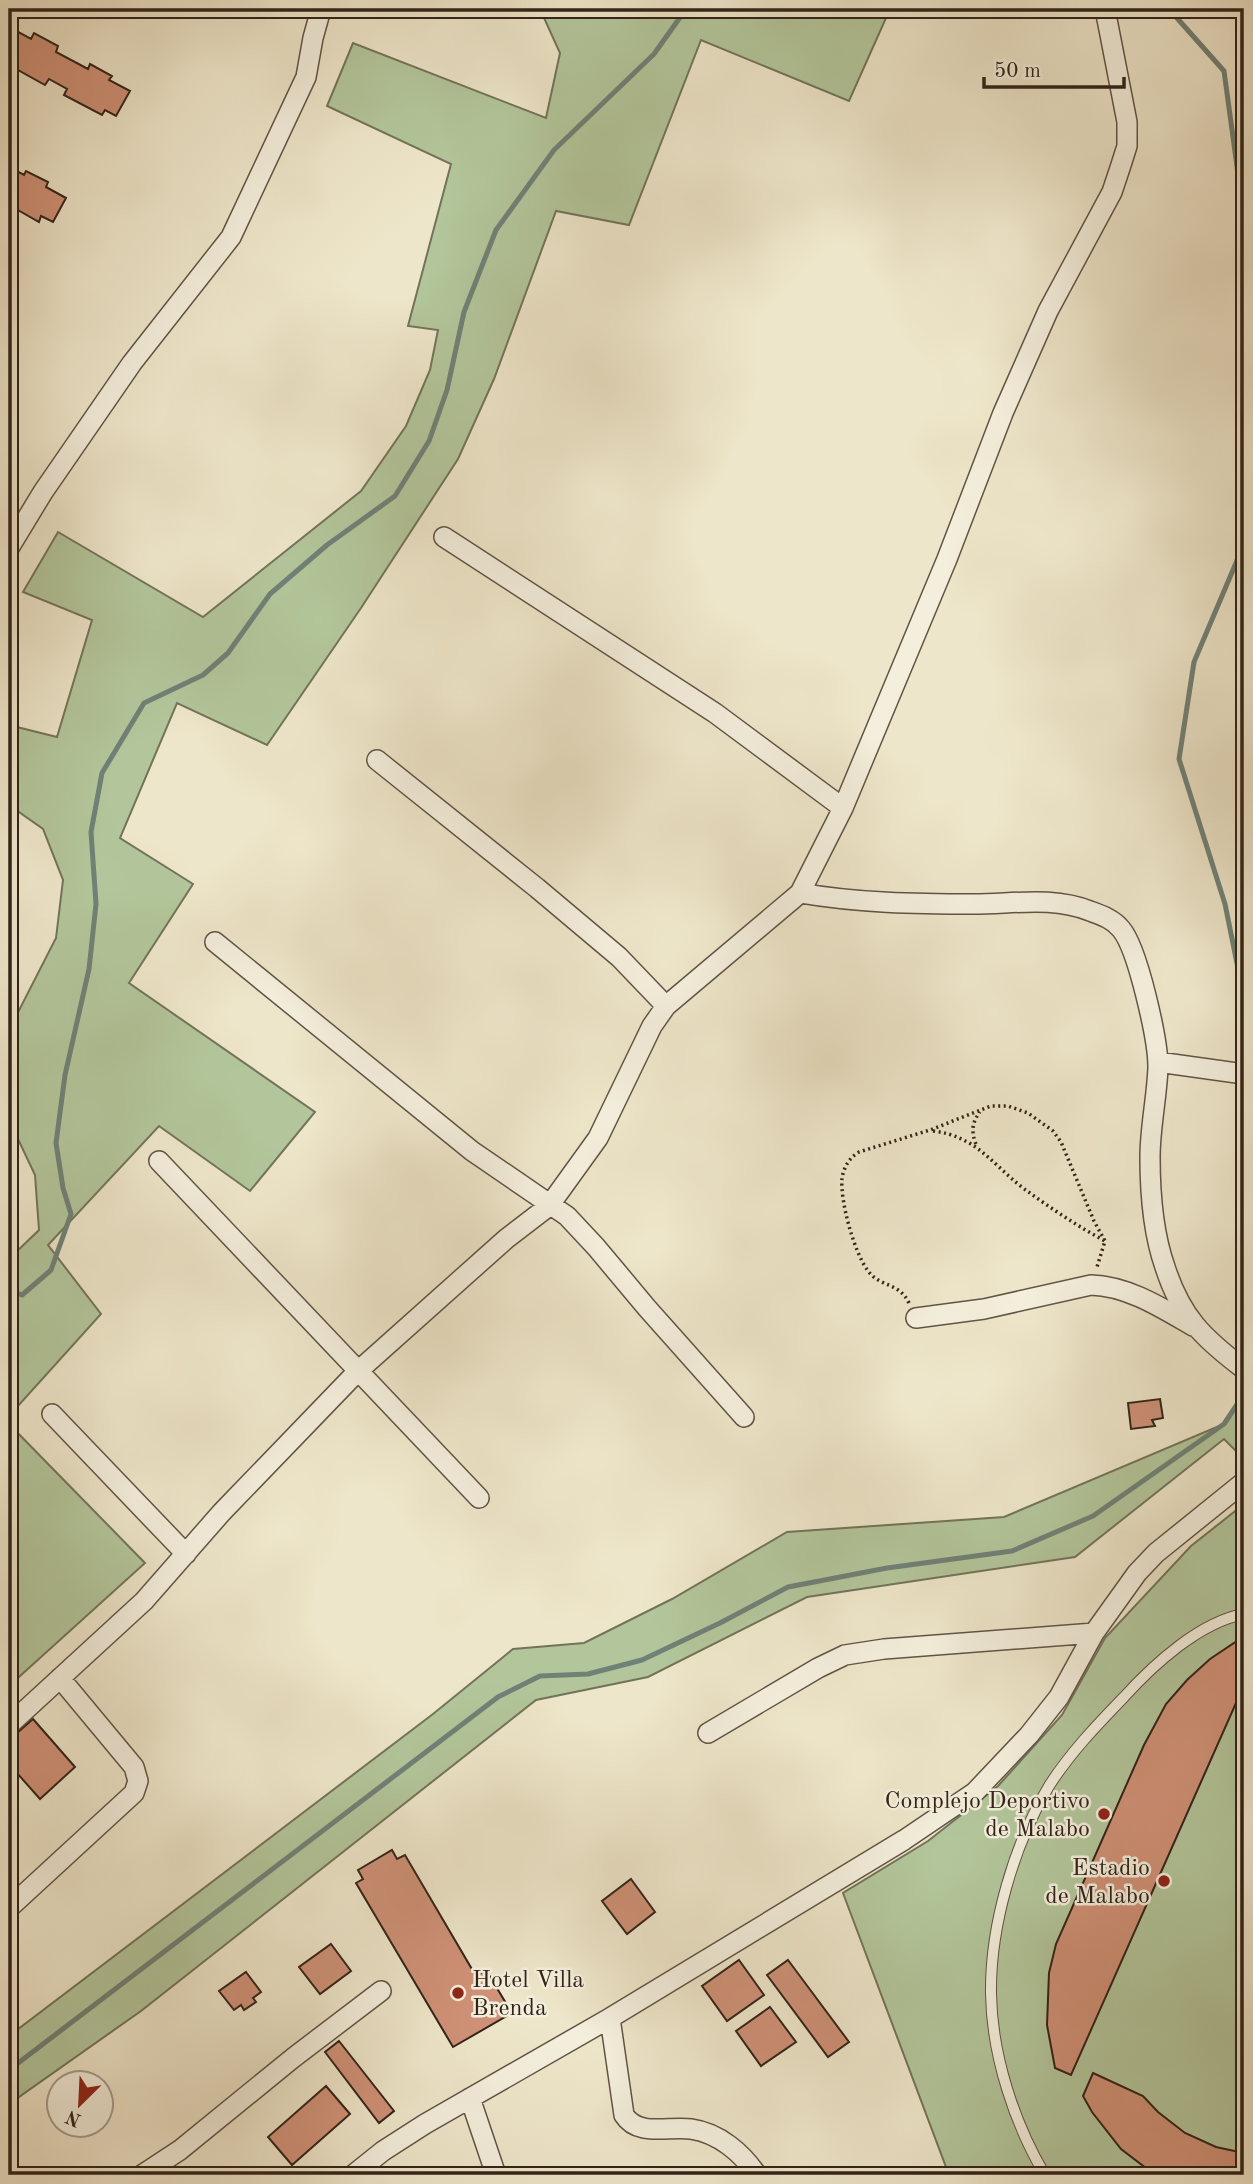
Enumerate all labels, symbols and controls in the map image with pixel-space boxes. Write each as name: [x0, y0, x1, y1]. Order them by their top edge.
scale bar: [984, 46, 1124, 90]
text: 50 m: [994, 61, 1041, 82]
place label: Complejo Deportivo de Malabo: [884, 1790, 1090, 1842]
marker: Complejo Deportivo de Malabo: [1096, 1806, 1112, 1822]
place label: Estadio de Malabo: [1045, 1857, 1150, 1909]
marker: Estadio de Malabo: [1156, 1873, 1172, 1889]
place label: Hotel Villa Brenda: [472, 1969, 584, 2021]
marker: Hotel Villa Brenda: [450, 1985, 466, 2001]
north arrow: [46, 2068, 116, 2138]
text: N: [63, 2105, 85, 2129]

